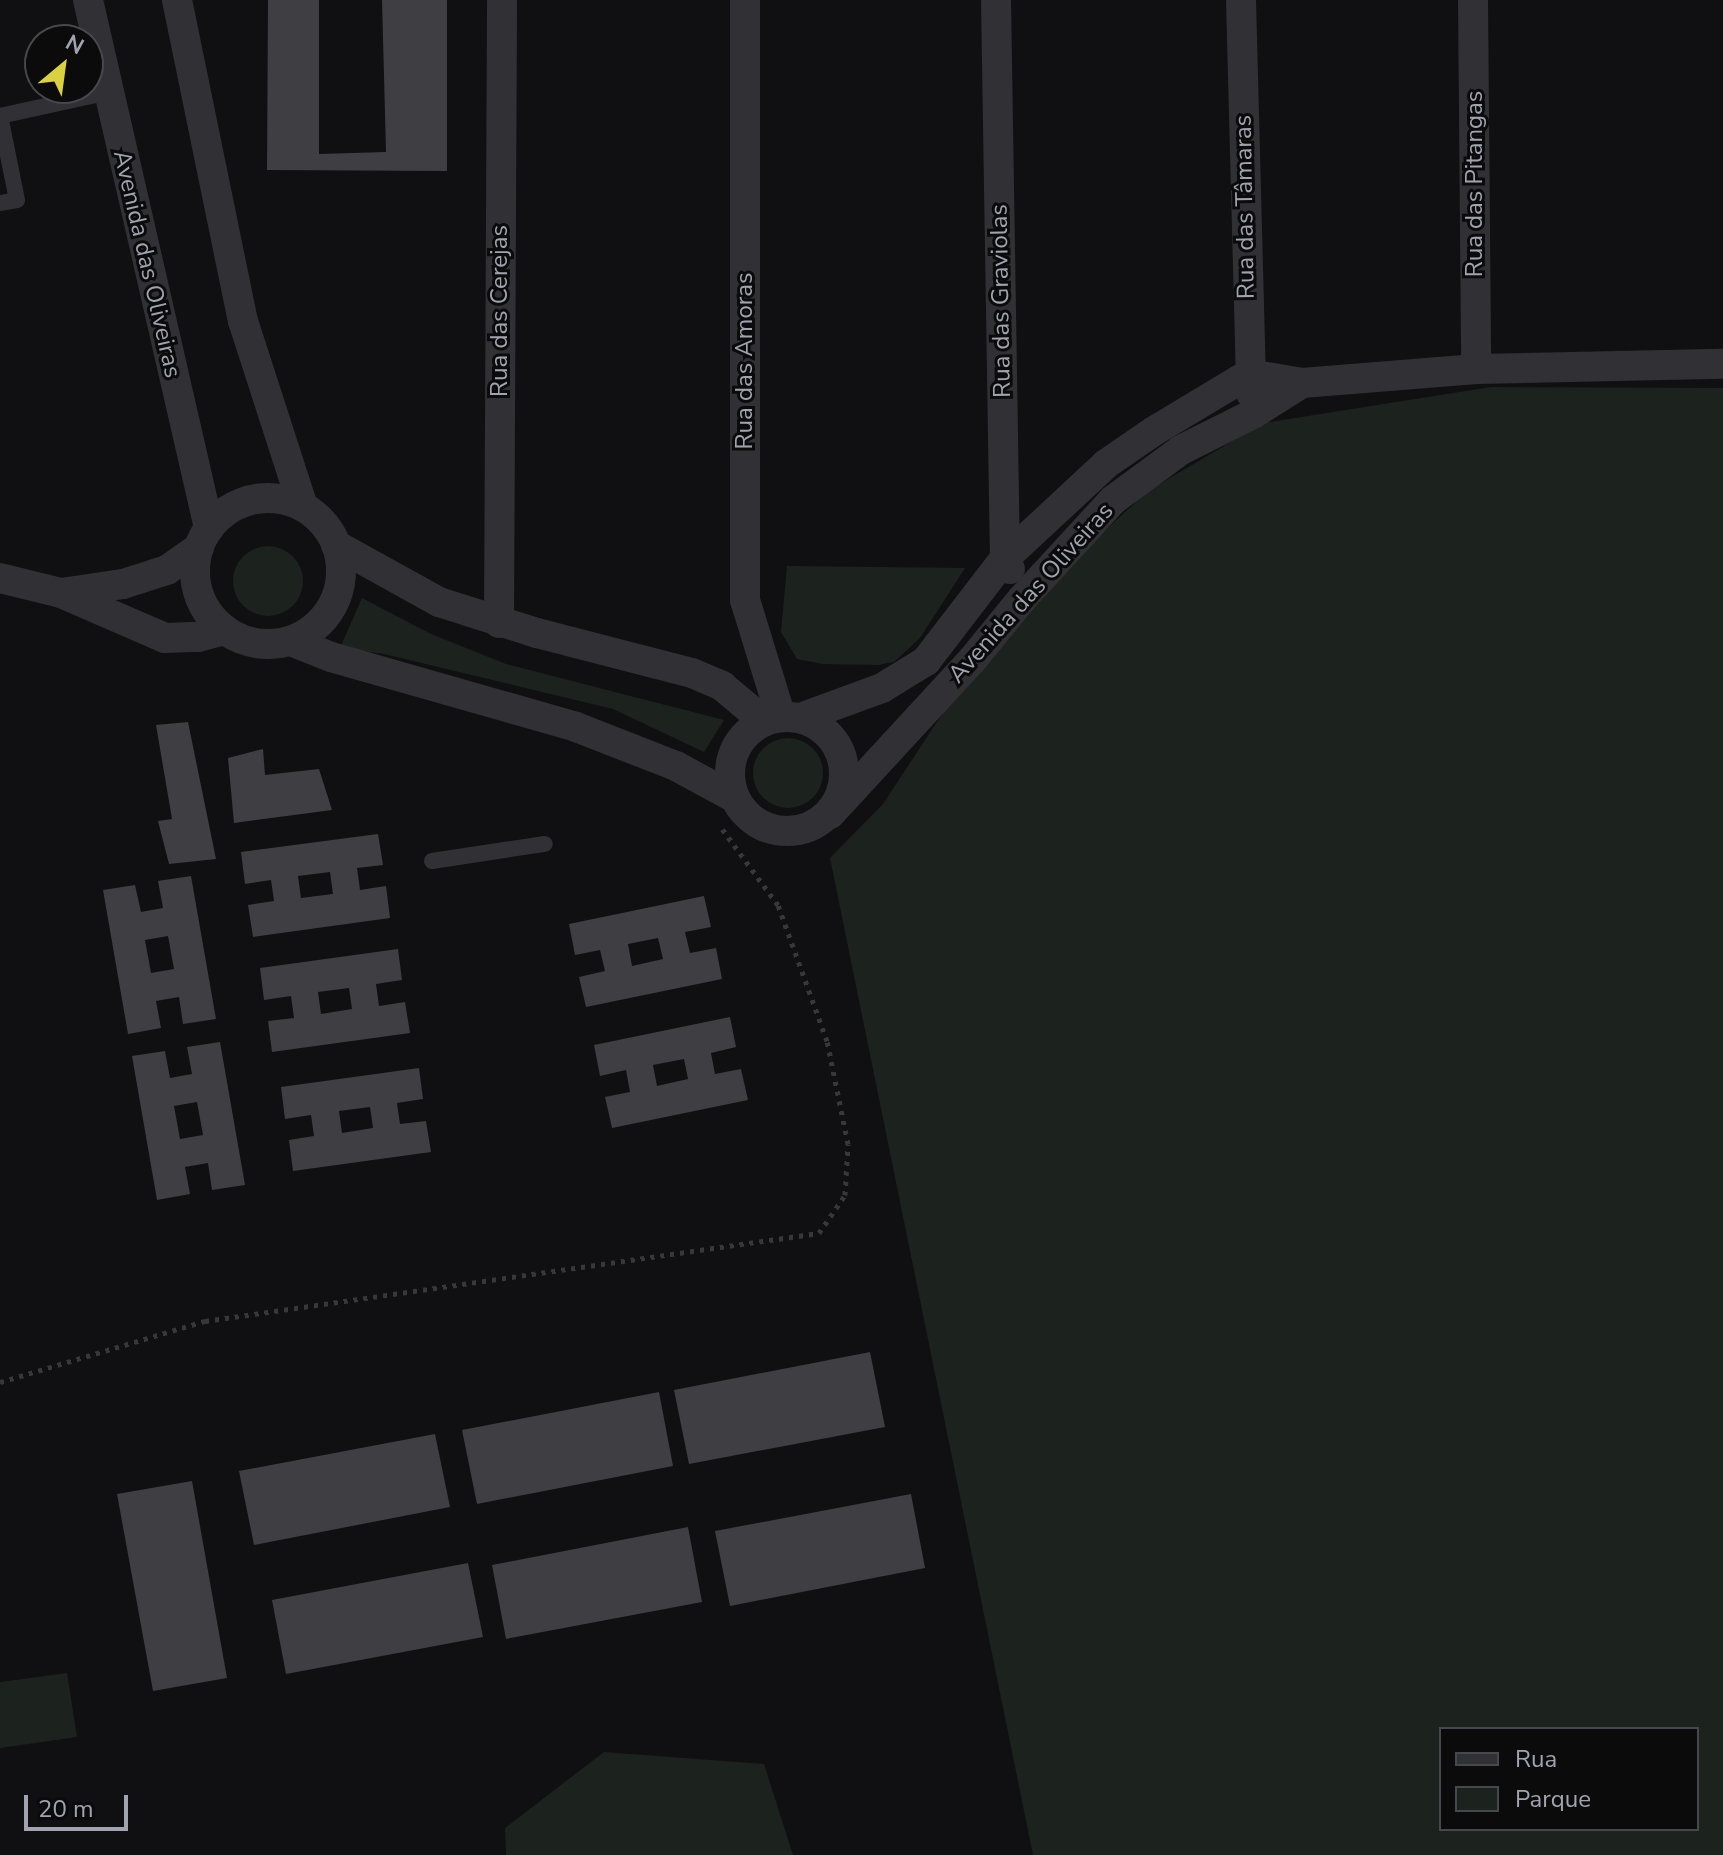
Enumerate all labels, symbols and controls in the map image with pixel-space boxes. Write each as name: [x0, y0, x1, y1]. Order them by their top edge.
north arrow: [24, 24, 104, 104]
text: N: [60, 28, 89, 62]
street label: Rua das Pitangas: [1461, 91, 1489, 277]
street label: Rua das Tâmaras: [1229, 115, 1261, 299]
street label: Avenida das Oliveiras: [107, 147, 187, 381]
street label: Rua das Graviolas: [985, 204, 1017, 398]
street label: Rua das Cerejas: [486, 225, 514, 397]
street label: Rua das Amoras: [731, 273, 759, 449]
street label: Avenida das Oliveiras: [942, 497, 1120, 689]
legend: [1439, 1727, 1699, 1831]
text: Rua: [1515, 1743, 1557, 1775]
scale bar: [28, 1779, 132, 1829]
text: Parque: [1515, 1783, 1591, 1815]
text: 20 m: [38, 1793, 94, 1825]

